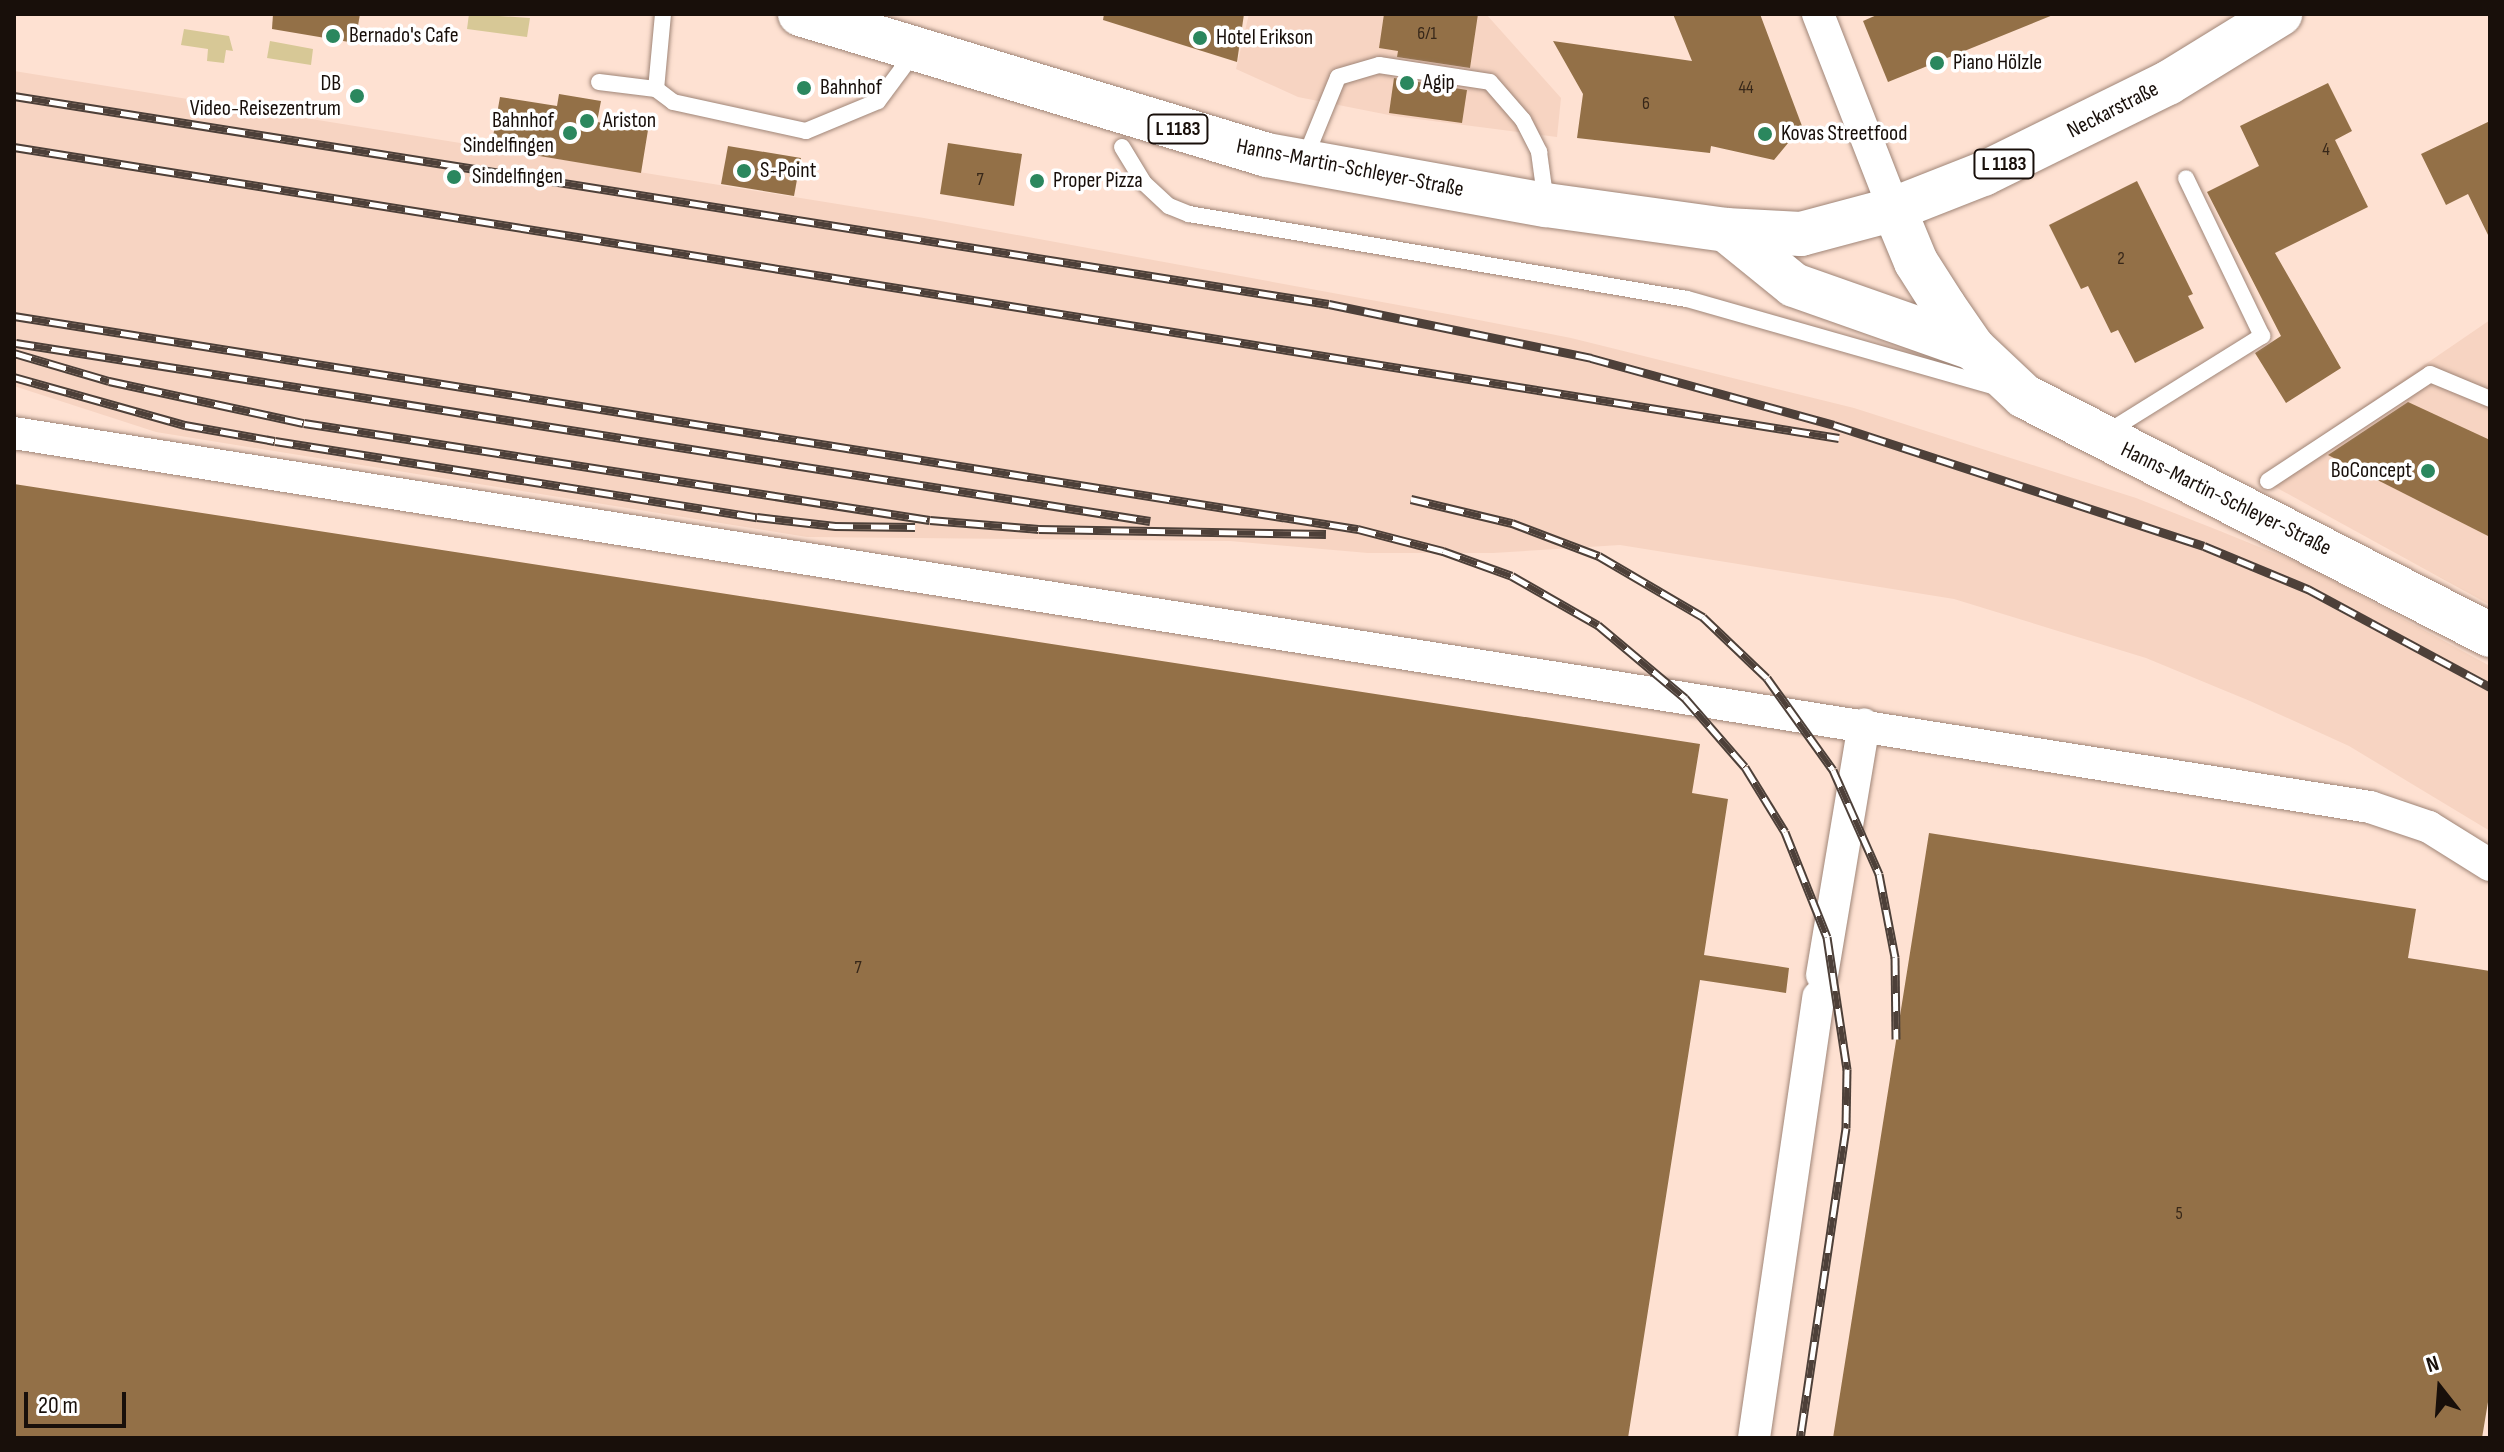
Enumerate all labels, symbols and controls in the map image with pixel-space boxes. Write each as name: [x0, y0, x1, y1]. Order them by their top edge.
place label: Bernado's Cafe: [349, 23, 458, 49]
house number: 6/1: [1417, 23, 1437, 45]
place label: Hotel Erikson: [1216, 25, 1313, 51]
marker: Bernado's Cafe: [324, 27, 342, 45]
marker: Hotel Erikson: [1191, 29, 1209, 47]
place label: Piano Hölzle: [1953, 50, 2042, 76]
marker: Piano Hölzle: [1928, 54, 1946, 72]
place label: DB Video-Reisezentrum: [190, 70, 341, 122]
place label: Agip: [1423, 70, 1455, 96]
marker: Agip: [1398, 74, 1416, 92]
place label: Bahnhof: [820, 75, 882, 101]
street label: Neckarstraße: [2063, 76, 2163, 144]
house number: 44: [1738, 77, 1754, 99]
marker: Bahnhof: [795, 79, 813, 97]
marker: DB Video-Reisezentrum: [348, 87, 366, 105]
house number: 6: [1642, 93, 1650, 115]
place label: Bahnhof Sindelfingen: [463, 107, 554, 158]
place label: Ariston: [603, 108, 656, 134]
marker: Ariston: [578, 112, 596, 130]
road number: L 1183: [1146, 113, 1210, 145]
place label: Kovas Streetfood: [1781, 121, 1907, 147]
marker: Bahnhof Sindelfingen: [561, 124, 579, 142]
marker: Kovas Streetfood: [1756, 125, 1774, 143]
street label: Hanns-Martin-Schleyer-Straße: [1234, 133, 1466, 203]
house number: 4: [2322, 139, 2330, 161]
road number: L 1183: [1972, 148, 2036, 180]
place label: S-Point: [760, 158, 816, 184]
marker: S-Point: [735, 162, 753, 180]
place label: Sindelfingen: [472, 164, 563, 190]
marker: Sindelfingen: [443, 166, 465, 188]
place label: Proper Pizza: [1053, 168, 1143, 194]
house number: 7: [976, 169, 984, 191]
marker: Proper Pizza: [1028, 172, 1046, 190]
house number: 2: [2117, 248, 2125, 270]
street label: Hanns-Martin-Schleyer-Straße: [2116, 436, 2336, 562]
place label: BoConcept: [2331, 458, 2412, 484]
marker: BoConcept: [2419, 462, 2437, 480]
house number: 7: [854, 957, 862, 979]
house number: 5: [2175, 1203, 2183, 1225]
north arrow: [2400, 1348, 2480, 1428]
text: N: [2423, 1350, 2442, 1379]
scale bar: [28, 1376, 130, 1426]
text: 20 m: [38, 1391, 78, 1420]

